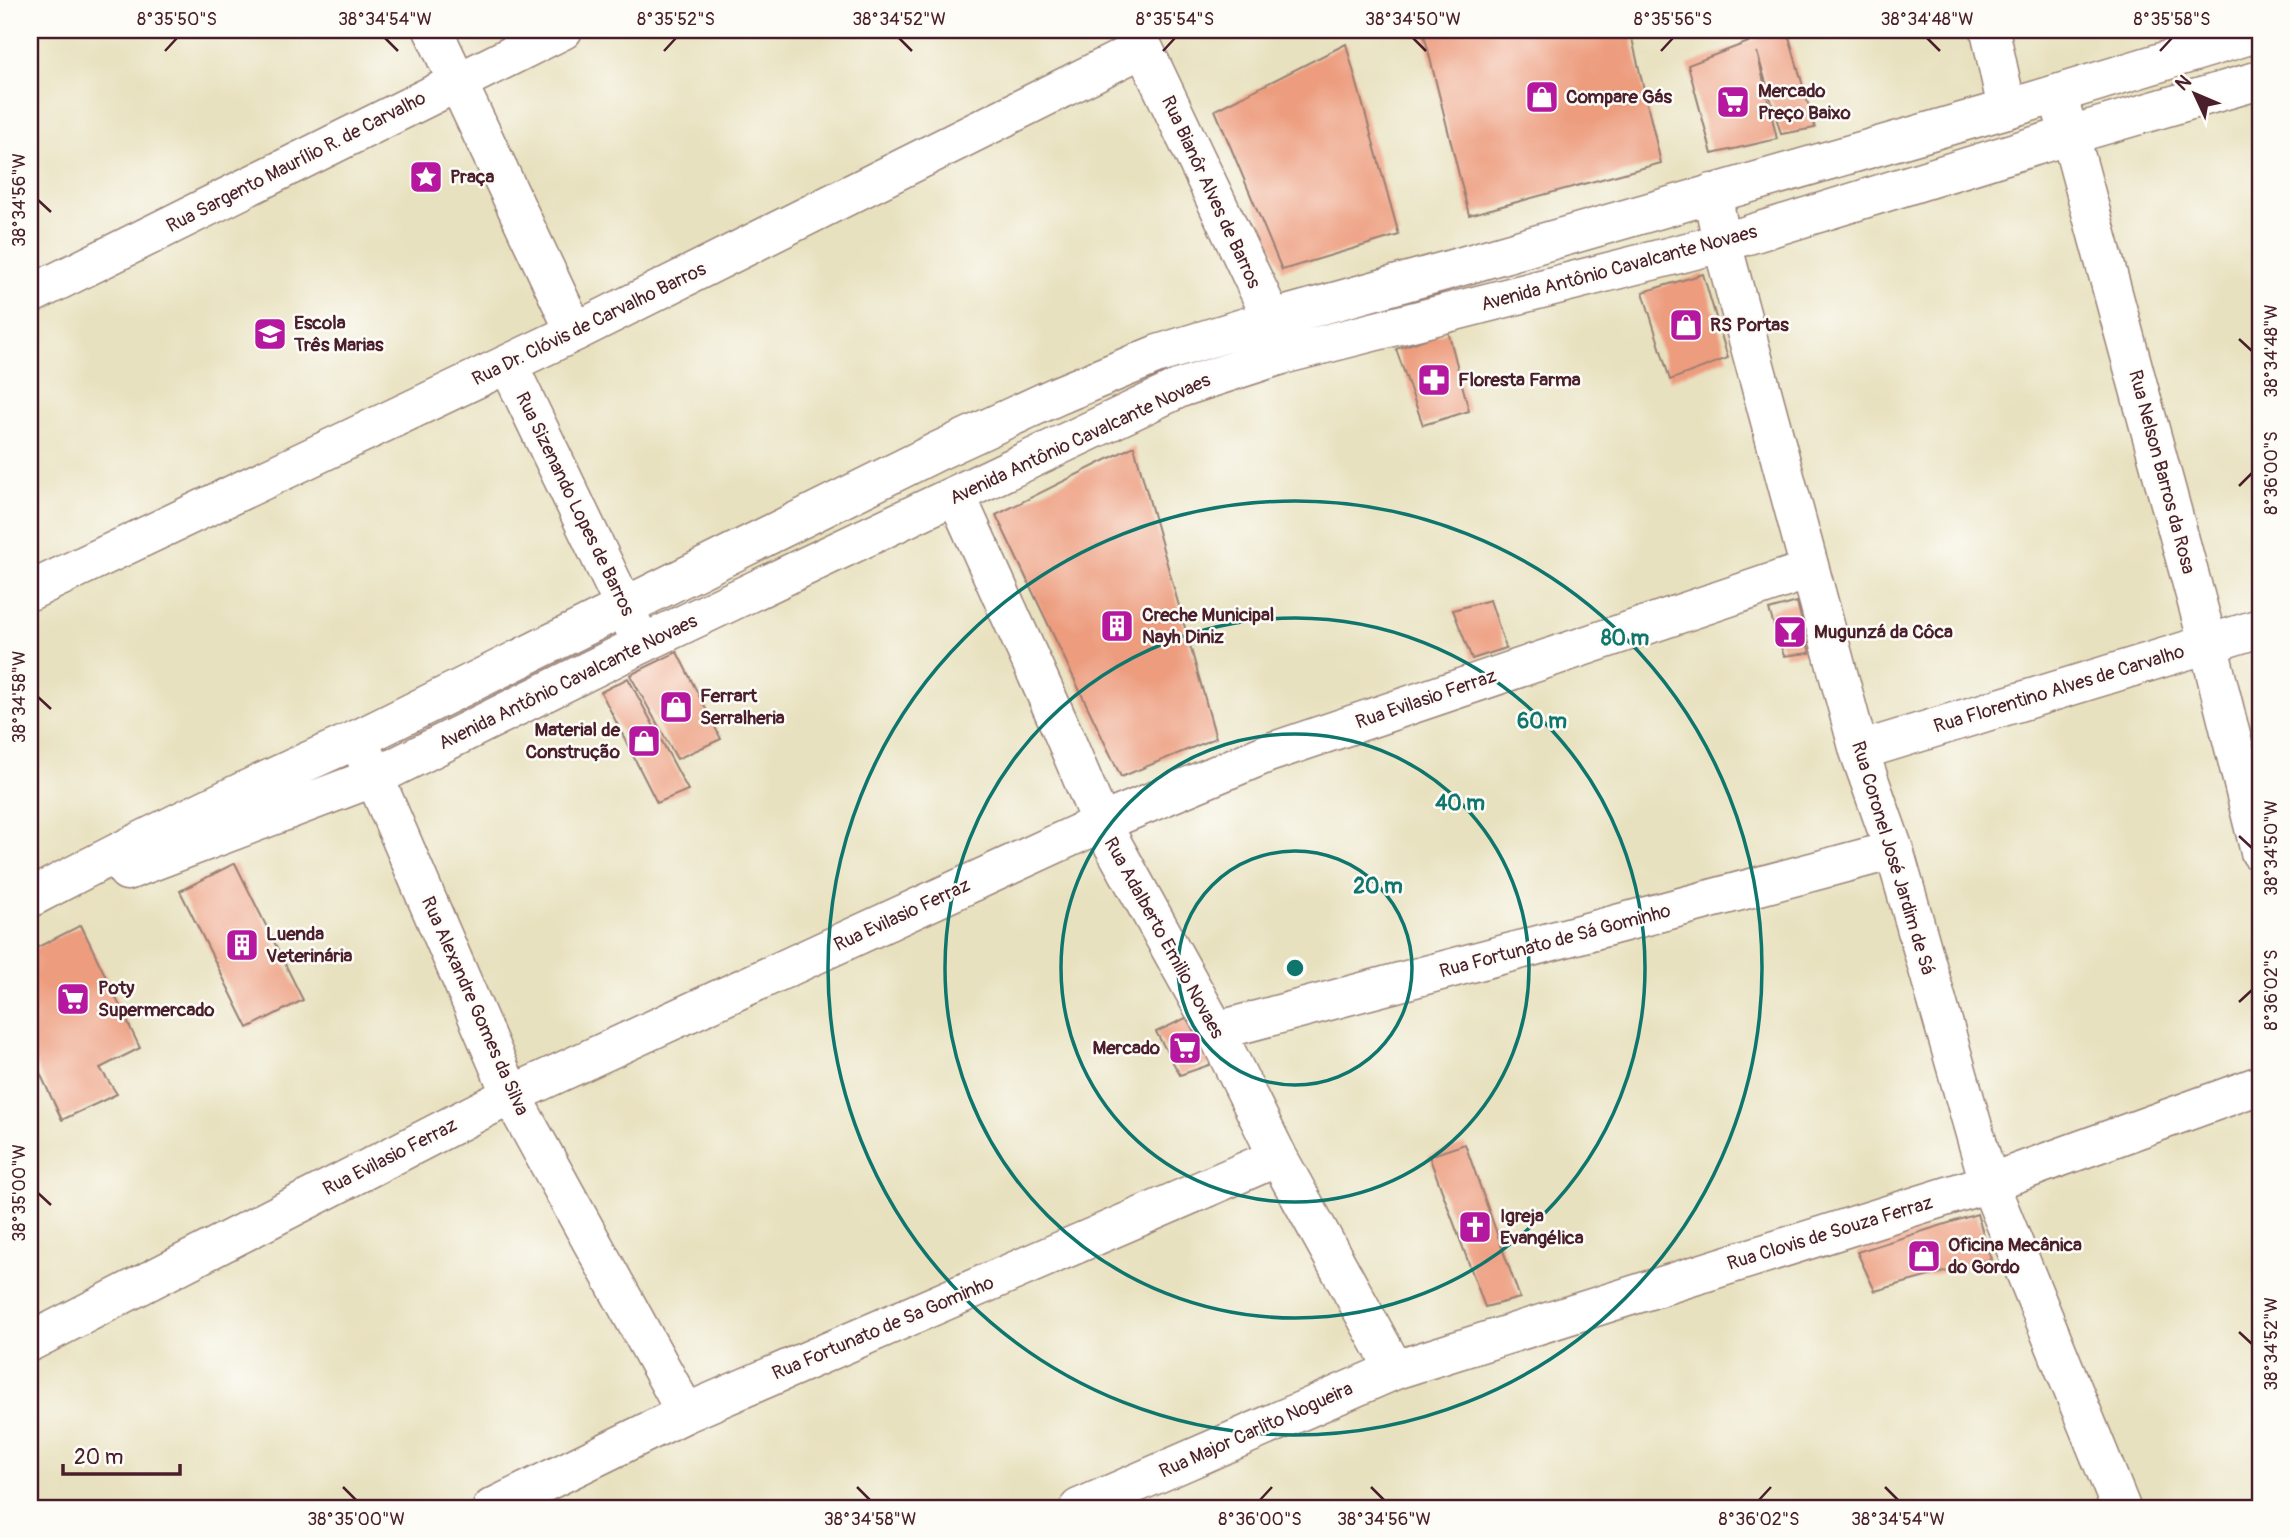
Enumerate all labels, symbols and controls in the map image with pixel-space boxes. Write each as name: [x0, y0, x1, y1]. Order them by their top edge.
text: 8°35'50"S: [137, 8, 217, 31]
text: 38°34'54"W: [338, 8, 432, 31]
text: 8°35'52"S: [637, 8, 715, 31]
text: 38°34'52"W: [852, 8, 946, 31]
text: 8°35'54"S: [1136, 8, 1214, 31]
text: 38°34'50"W: [1365, 8, 1461, 31]
text: 8°35'56"S: [1634, 8, 1712, 31]
text: 38°34'48"W: [1880, 8, 1974, 31]
text: 8°35'58"S: [2134, 8, 2210, 31]
north arrow: [2160, 60, 2230, 130]
text: N: [2170, 70, 2197, 96]
shop icon: Compare Gás: [1523, 78, 1561, 116]
place label: Mercado Preço Baixo: [1758, 79, 1852, 125]
supermarket icon: Mercado Preço Baixo: [1714, 83, 1752, 121]
place label: Compare Gás: [1566, 85, 1672, 109]
street label: Rua Sargento Maurílio R. de Carvalho: [162, 86, 430, 238]
street label: Rua Bianôr Alves de Barros: [1156, 92, 1266, 293]
text: 38°34'56"W: [8, 153, 31, 247]
place icon: Praça: [407, 158, 445, 196]
place label: Praça: [450, 165, 495, 189]
street label: Avenida Antônio Cavalcante Novaes: [1478, 219, 1760, 316]
street label: Rua Dr. Clóvis de Carvalho Barros: [468, 257, 710, 391]
text: 38°34'48"W: [2260, 304, 2283, 398]
shop icon: RS Portas: [1667, 306, 1705, 344]
place label: Escola Três Marias: [293, 311, 384, 357]
place label: RS Portas: [1710, 313, 1789, 337]
school or university icon: Escola Três Marias: [251, 315, 289, 353]
pharmacy icon: Floresta Farma: [1415, 361, 1453, 399]
street label: Rua Nelson Barros da Rosa: [2123, 367, 2201, 577]
street label: Avenida Antônio Cavalcante Novaes: [946, 368, 1215, 510]
place label: Floresta Farma: [1458, 368, 1581, 392]
street label: Rua Sizenando Lopes de Barros: [510, 388, 640, 620]
text: 8°36'00"S: [2260, 431, 2283, 515]
place label: Creche Municipal Nayh Diniz: [1142, 603, 1274, 649]
building icon: Creche Municipal Nayh Diniz: [1098, 607, 1136, 645]
street label: Avenida Antônio Cavalcante Novaes: [435, 609, 702, 755]
bar icon: Mugunzá da Côca: [1771, 613, 1809, 651]
place label: Mugunzá da Côca: [1814, 620, 1953, 644]
text: 80 m: [1601, 625, 1649, 652]
street label: Rua Florentino Alves de Carvalho: [1931, 639, 2187, 739]
text: 38°34'58"W: [8, 651, 31, 743]
street label: Rua Evilasio Ferraz: [1352, 664, 1500, 734]
place label: Ferrart Serralheria: [700, 684, 785, 730]
shop icon: Ferrart Serralheria: [657, 688, 695, 726]
text: 60 m: [1517, 708, 1567, 735]
place label: Material de Construção: [526, 718, 621, 764]
shop icon: Material de Construção: [625, 722, 663, 760]
street label: Rua Coronel José Jardim de Sá: [1846, 738, 1940, 978]
text: 40 m: [1435, 790, 1485, 817]
text: 38°34'50"W: [2260, 800, 2283, 896]
street label: Rua Adalberto Emilio Novaes: [1099, 833, 1230, 1043]
street label: Rua Evilasio Ferraz: [830, 873, 974, 957]
text: 20 m: [1353, 873, 1403, 900]
street label: Rua Alexandre Gomes da Silva: [416, 893, 534, 1119]
street label: Rua Fortunato de Sá Gominho: [1437, 899, 1673, 983]
place label: Luenda Veterinária: [266, 922, 353, 968]
building icon: Luenda Veterinária: [223, 926, 261, 964]
text: 8°36'02"S: [2260, 949, 2283, 1031]
centre of rings: [1283, 956, 1307, 980]
place label: Poty Supermercado: [98, 976, 215, 1022]
supermarket icon: Poty Supermercado: [54, 980, 92, 1018]
supermarket icon: Mercado: [1166, 1029, 1204, 1067]
place label: Mercado: [1093, 1036, 1161, 1060]
street label: Rua Evilasio Ferraz: [319, 1113, 461, 1201]
text: 38°35'00"W: [8, 1144, 31, 1242]
street label: Rua Clovis de Souza Ferraz: [1724, 1190, 1936, 1276]
place label: Igreja Evangélica: [1500, 1204, 1584, 1250]
church icon: Igreja Evangélica: [1456, 1208, 1494, 1246]
place label: Oficina Mecânica do Gordo: [1948, 1233, 2082, 1279]
shop icon: Oficina Mecânica do Gordo: [1905, 1237, 1943, 1275]
street label: Rua Fortunato de Sa Gominho: [769, 1270, 997, 1386]
text: 38°34'52"W: [2260, 1297, 2283, 1391]
street label: Rua Major Carlito Nogueira: [1156, 1376, 1357, 1484]
scale bar: [63, 1433, 180, 1477]
text: 20 m: [74, 1444, 123, 1471]
text: 38°35'00"W: [307, 1508, 405, 1531]
text: 38°34'58"W: [824, 1508, 916, 1531]
text: 8°36'00"S: [1218, 1508, 1302, 1531]
text: 38°34'56"W: [1337, 1508, 1431, 1531]
text: 8°36'02"S: [1718, 1508, 1800, 1531]
text: 38°34'54"W: [1851, 1508, 1945, 1531]

